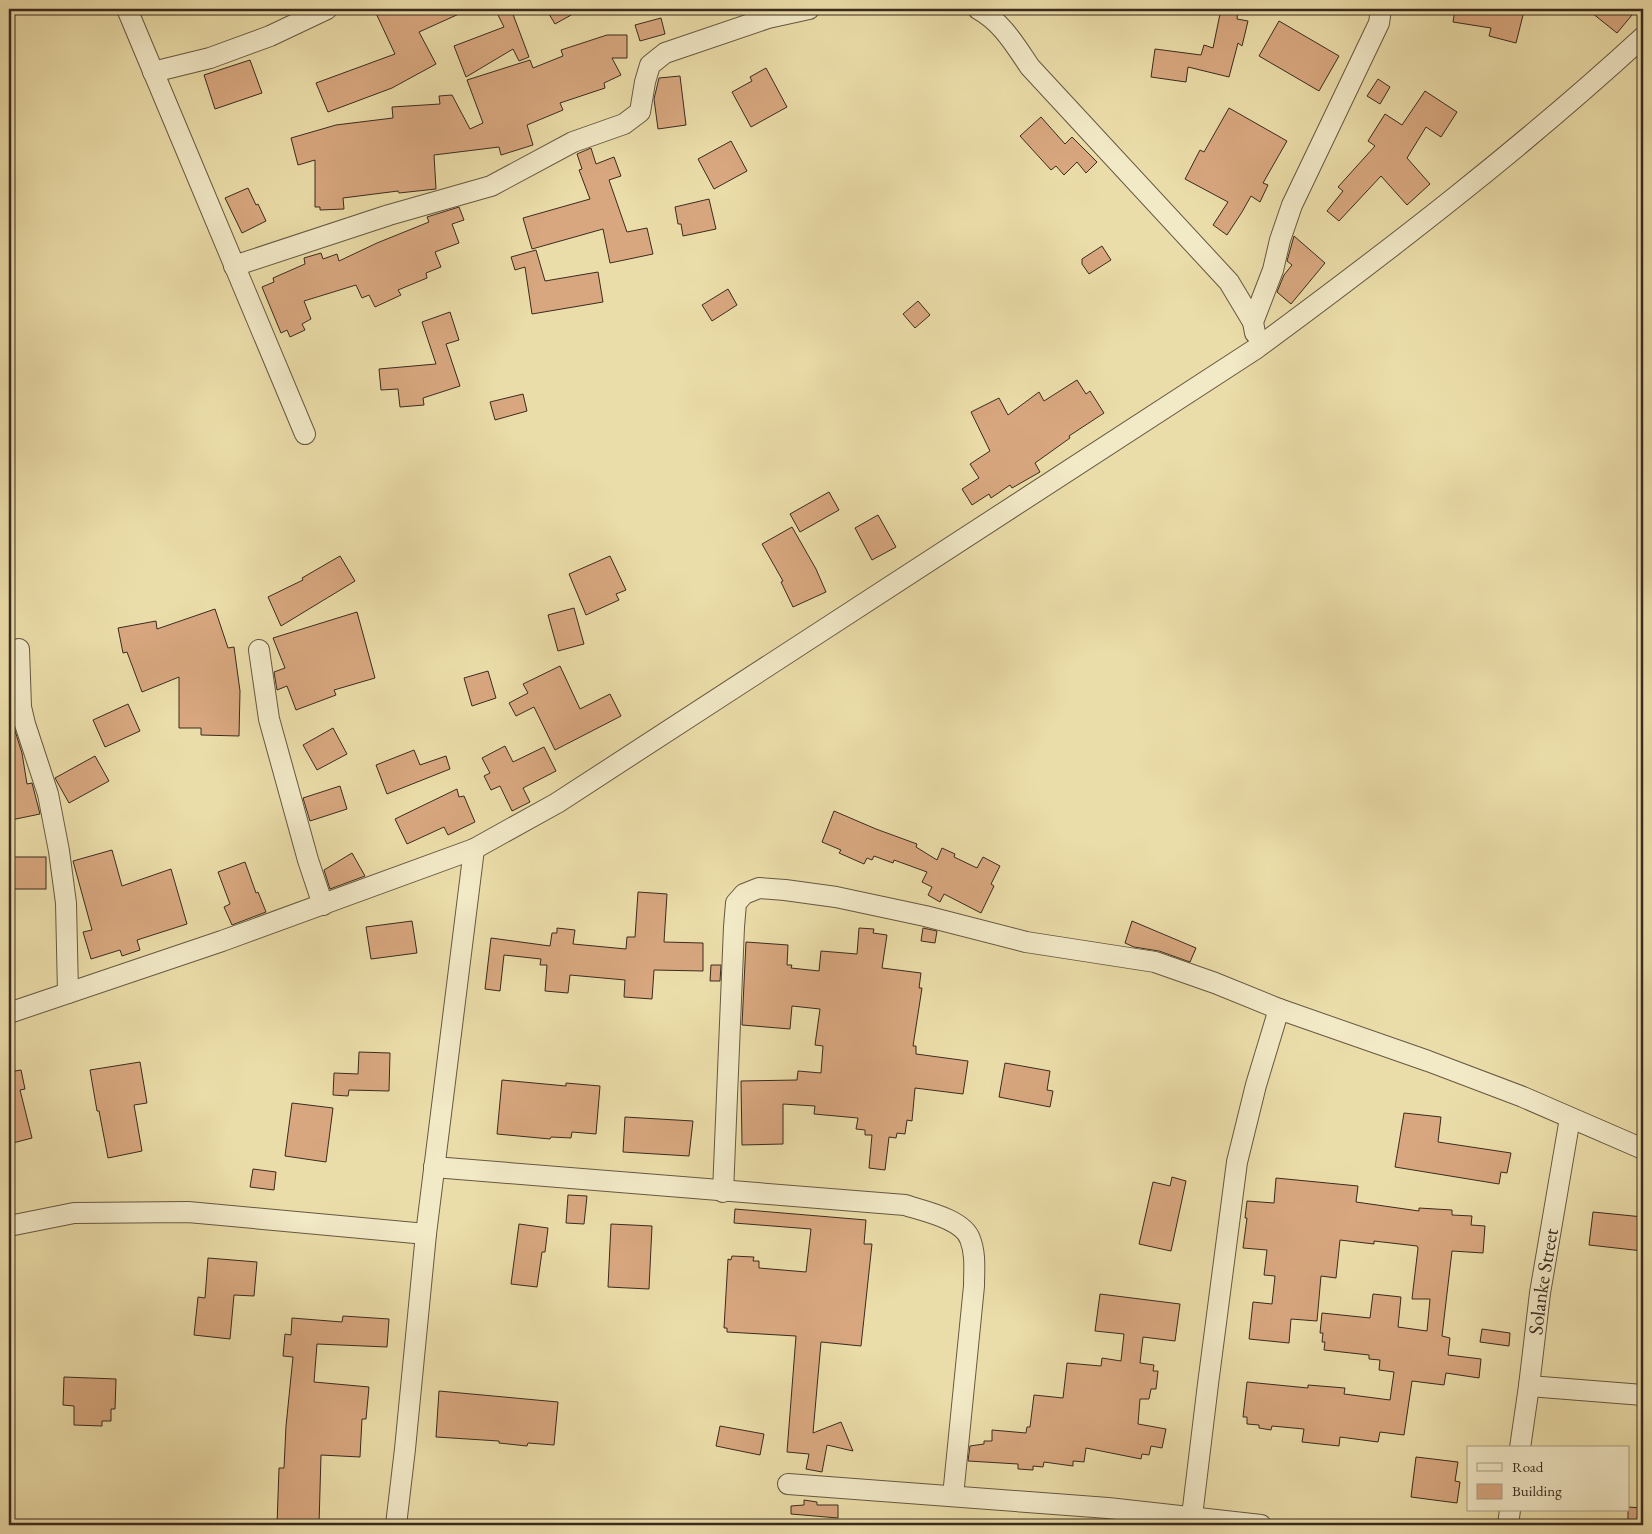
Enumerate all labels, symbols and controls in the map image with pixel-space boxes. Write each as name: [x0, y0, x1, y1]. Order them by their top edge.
street label: Solanke Street: [1522, 1226, 1564, 1336]
legend: [1467, 1446, 1630, 1512]
text: Road: [1512, 1457, 1544, 1476]
text: Building: [1512, 1481, 1562, 1500]

